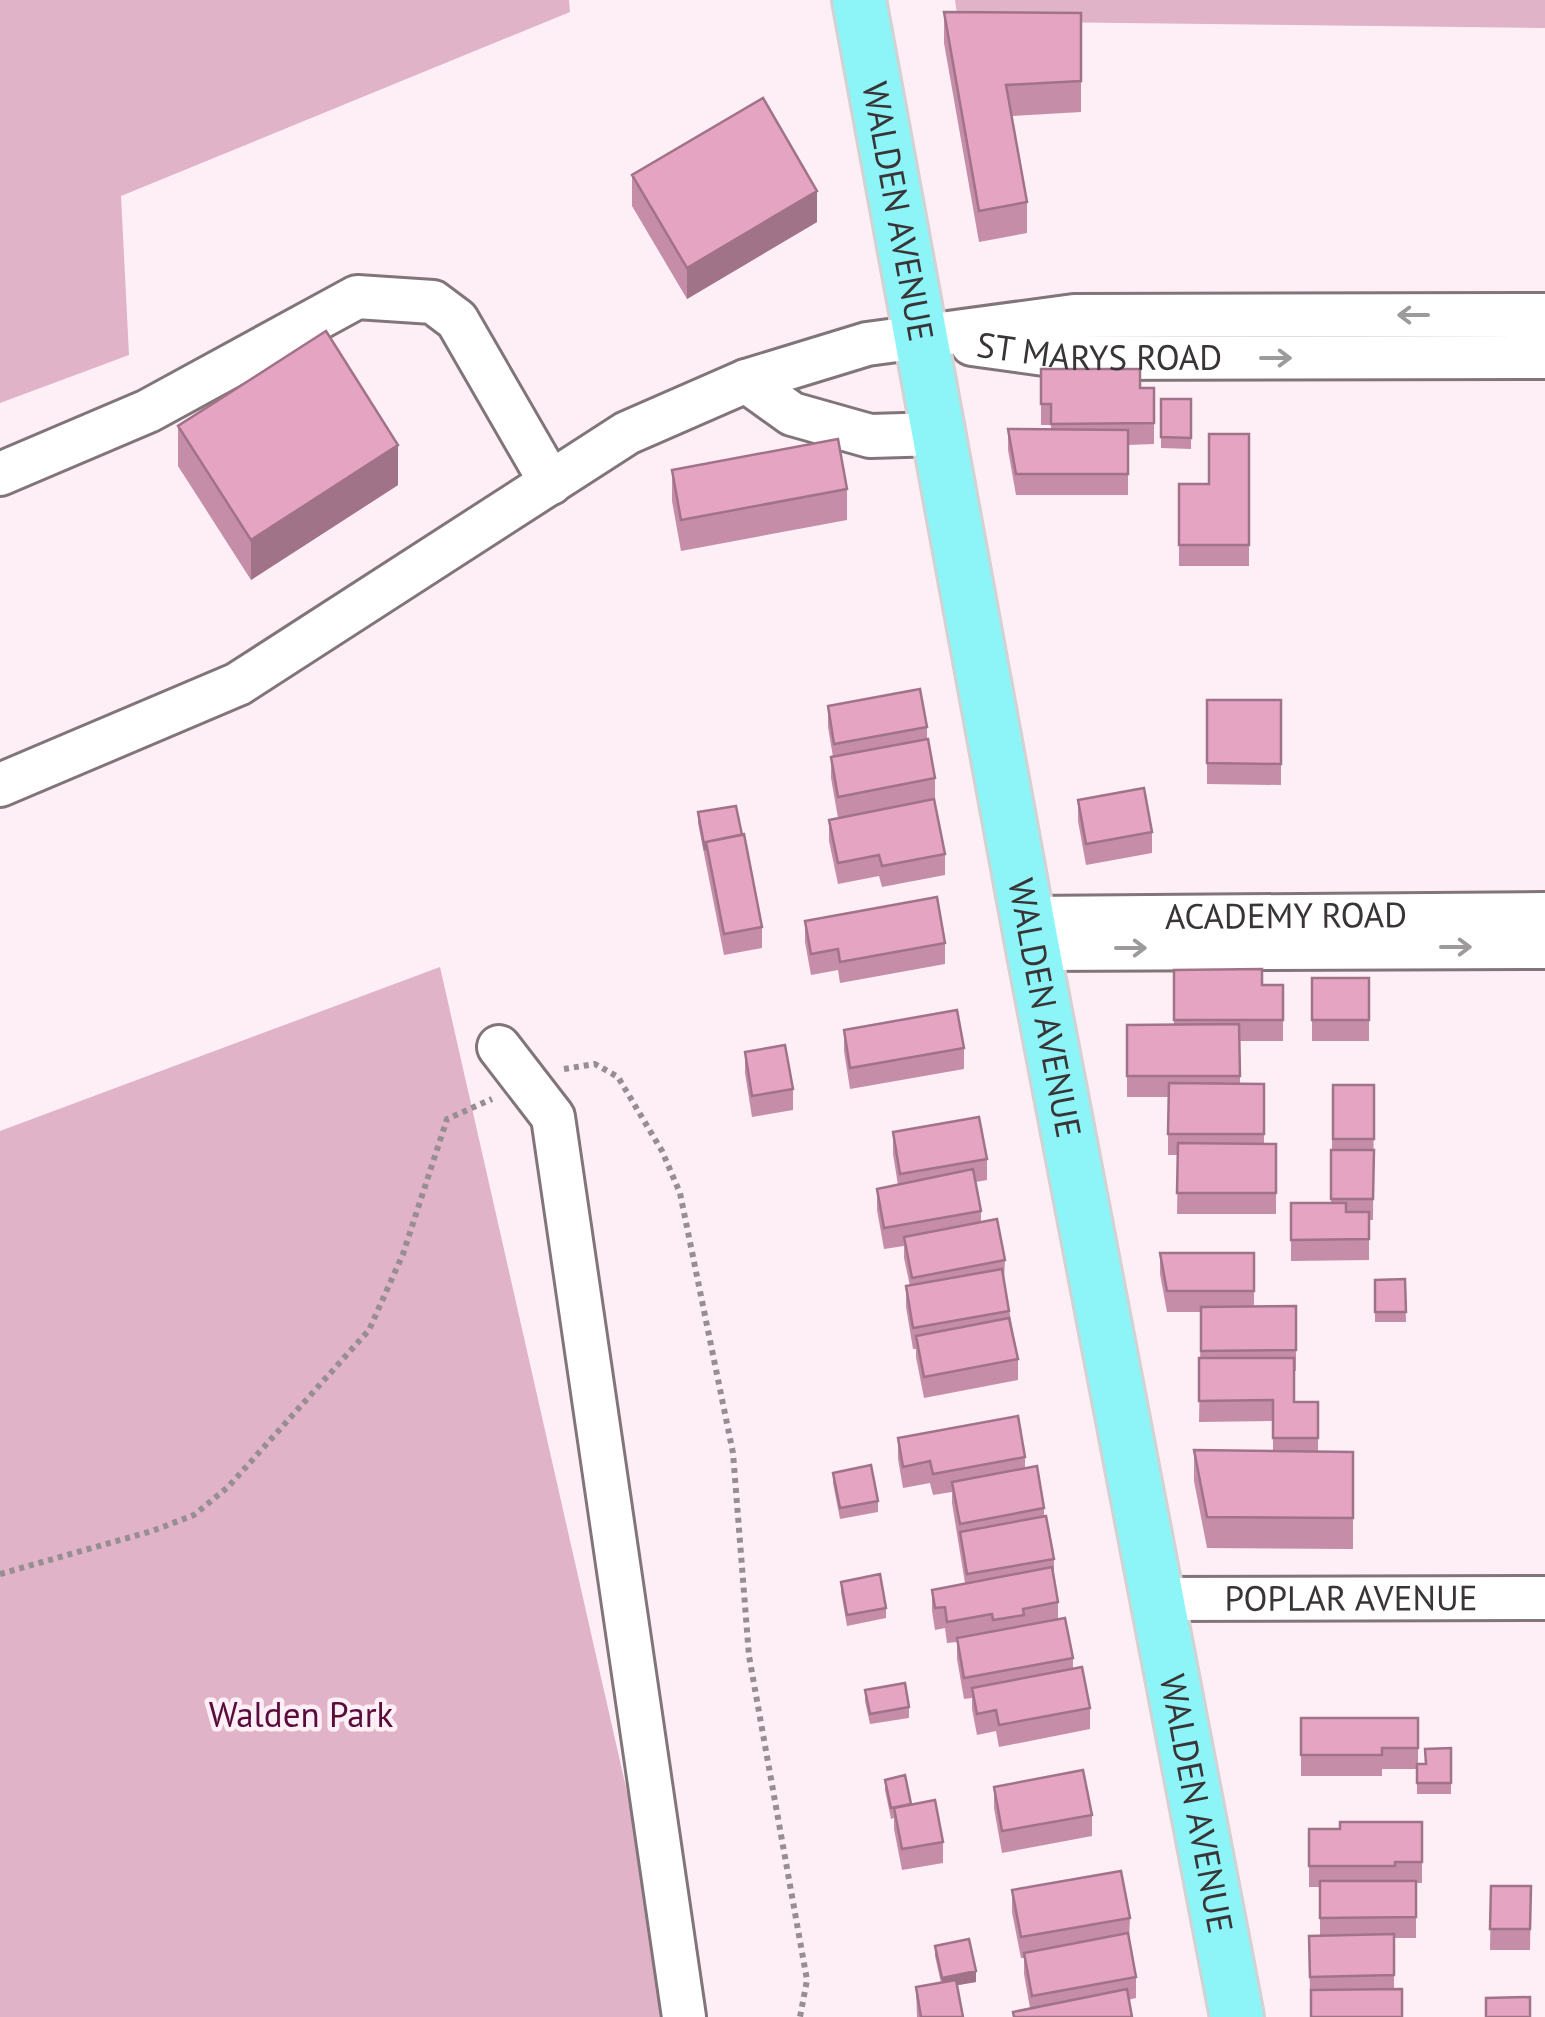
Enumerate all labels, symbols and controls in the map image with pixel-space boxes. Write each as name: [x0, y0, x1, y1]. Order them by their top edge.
street label: WALDEN AVENUE: [852, 78, 945, 345]
one-way arrow: [1397, 306, 1430, 324]
street label: ST MARYS ROAD: [974, 321, 1222, 380]
one-way arrow: [1258, 348, 1291, 368]
street label: WALDEN AVENUE: [999, 875, 1093, 1141]
street label: ACADEMY ROAD: [1165, 891, 1407, 939]
one-way arrow: [1114, 938, 1146, 958]
one-way arrow: [1438, 938, 1471, 956]
street label: POPLAR AVENUE: [1224, 1574, 1478, 1621]
street label: WALDEN AVENUE: [1150, 1670, 1244, 1937]
park label: Walden Park: [209, 1691, 394, 1737]

